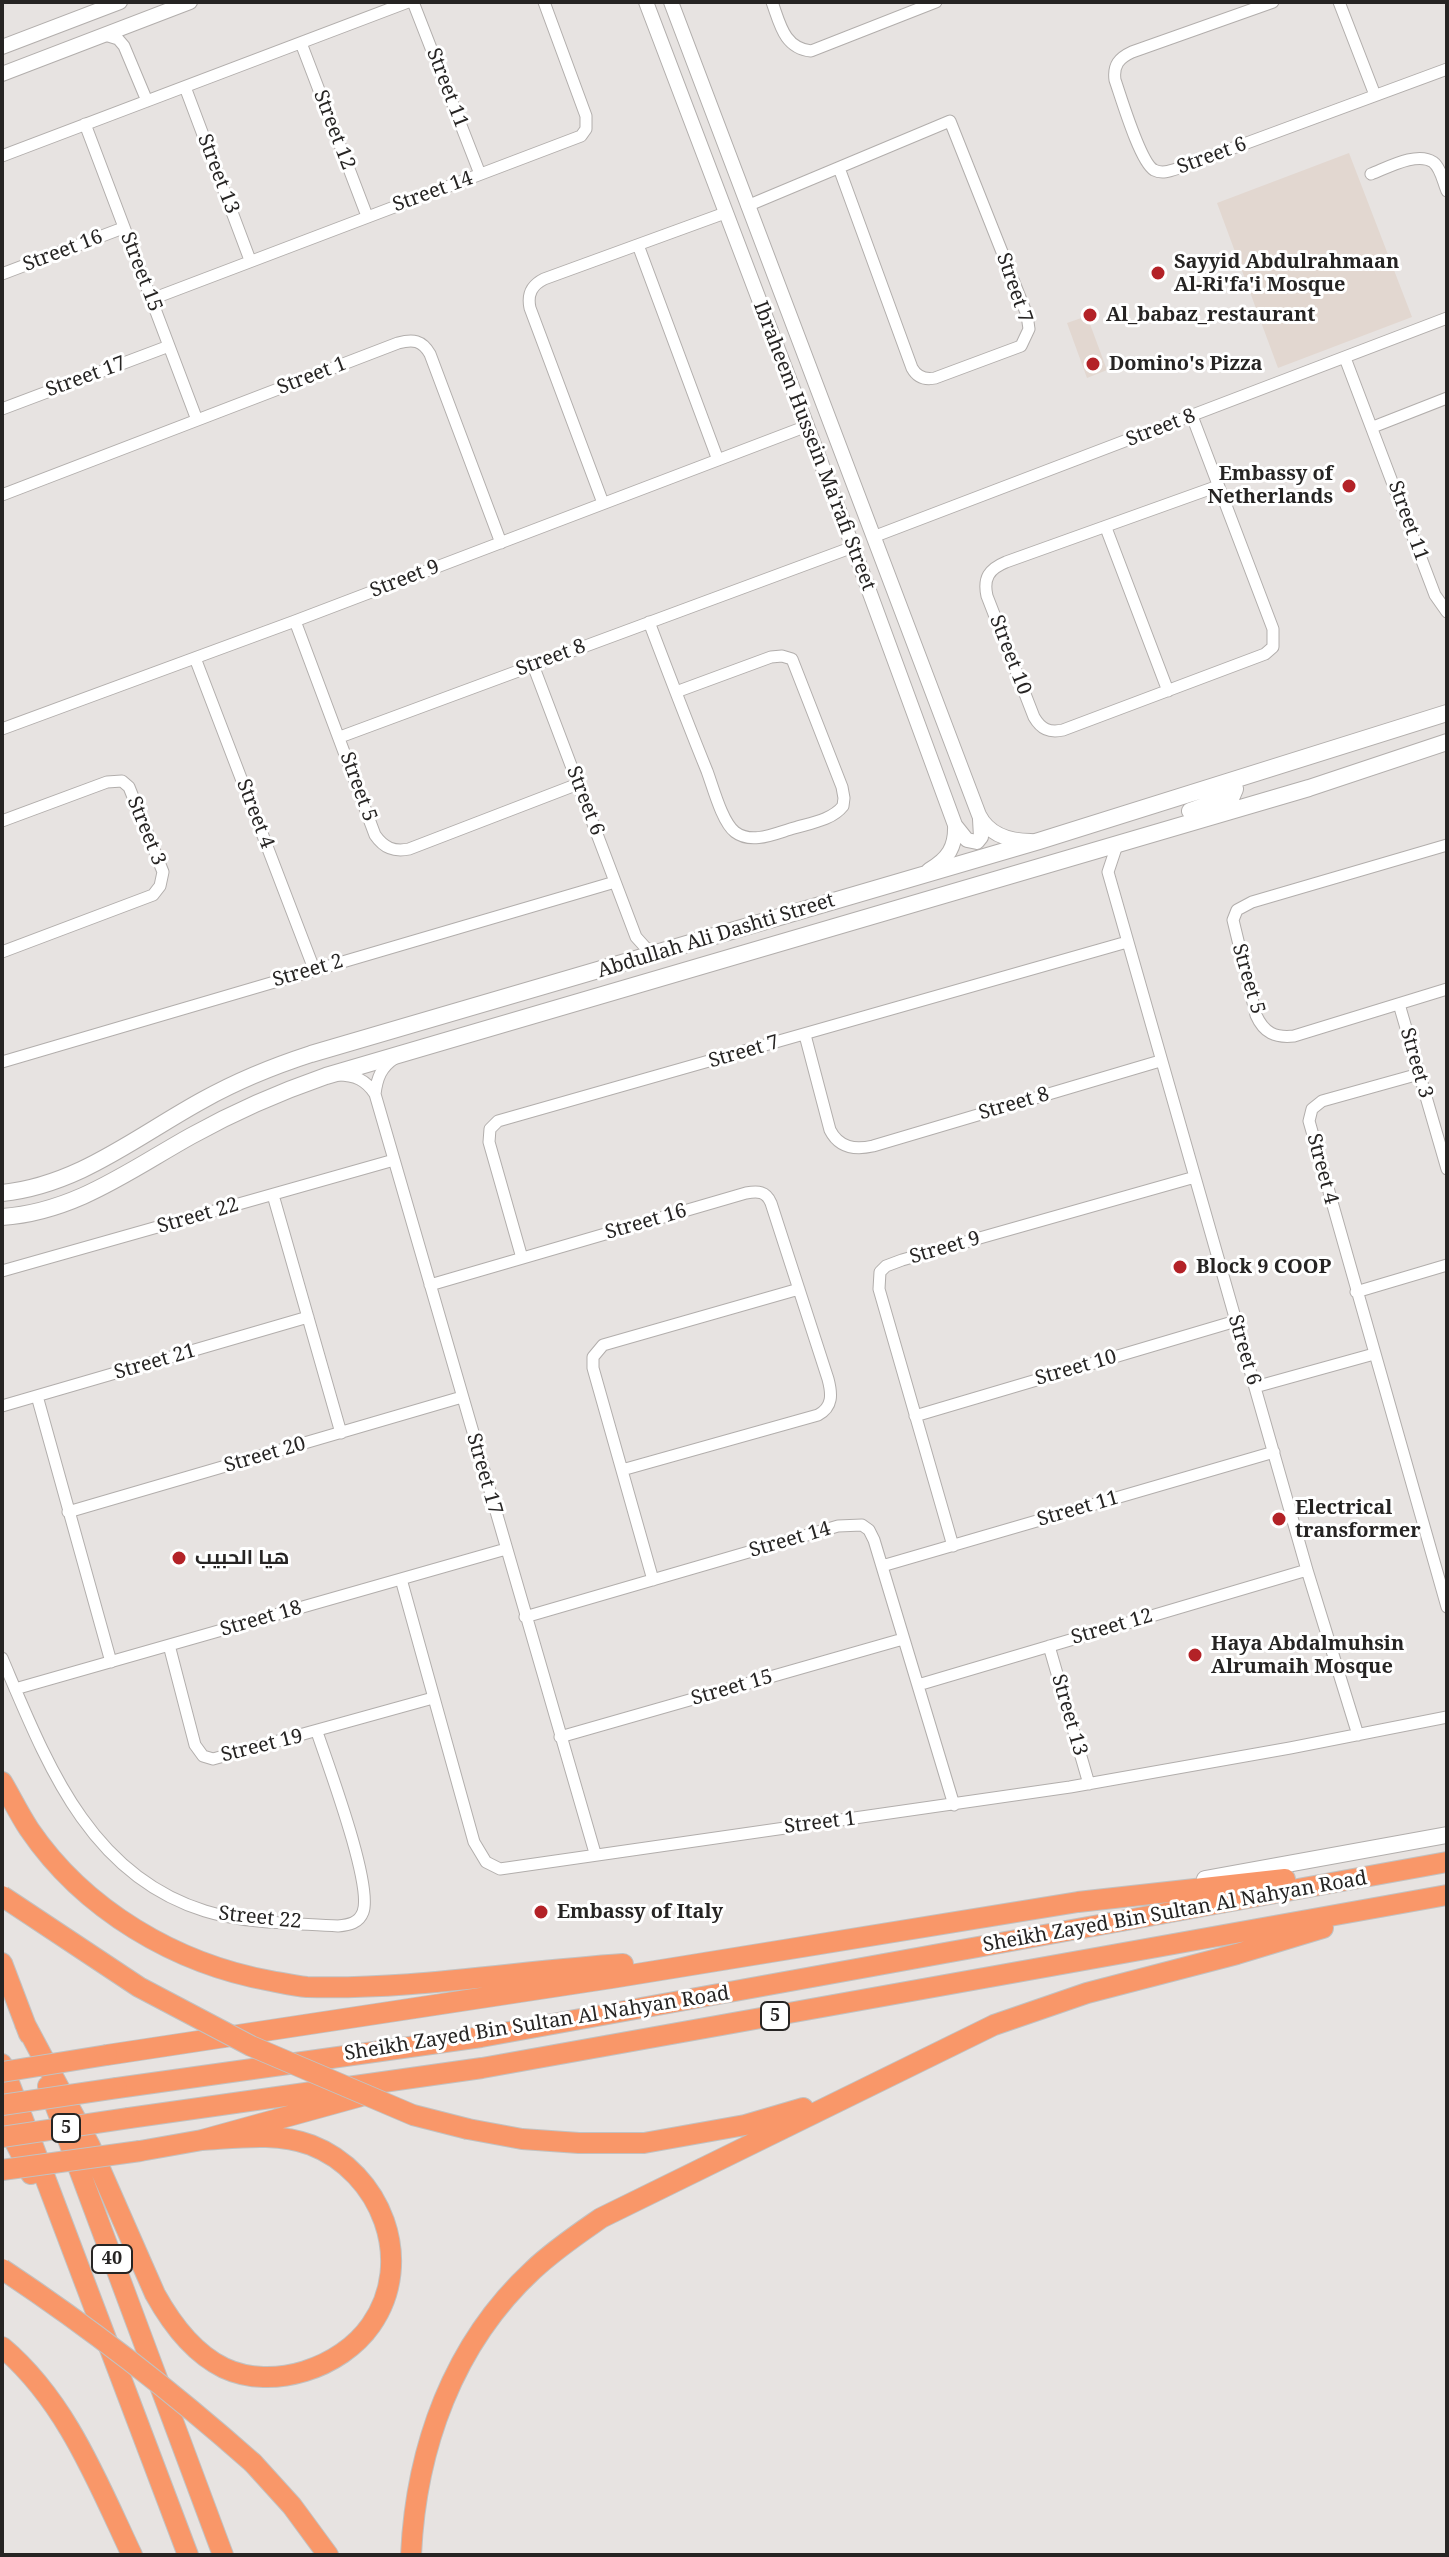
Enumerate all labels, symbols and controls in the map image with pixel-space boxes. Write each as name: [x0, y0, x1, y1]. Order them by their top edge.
street label: Street 11: [421, 45, 473, 131]
street label: Street 12: [308, 87, 360, 173]
street label: Street 13: [192, 131, 244, 217]
street label: Street 6: [1174, 132, 1250, 180]
street label: Street 14: [390, 166, 476, 218]
street label: Street 16: [20, 225, 106, 277]
street label: Street 15: [115, 229, 167, 315]
street label: Street 7: [991, 250, 1037, 326]
place label: Sayyid Abdulrahmaan Al-Ri'fa'i Mosque: [1174, 250, 1399, 297]
marker: Sayyid Abdulrahmaan Al-Ri'fa'i Mosque: [1149, 264, 1167, 282]
street label: Ibraheem Hussein Ma'rafi Street: [748, 298, 880, 594]
place label: Al_babaz_restaurant: [1106, 303, 1315, 327]
marker: Al_babaz_restaurant: [1081, 306, 1099, 324]
street label: Street 17: [43, 351, 129, 403]
street label: Street 1: [274, 352, 350, 400]
place label: Domino's Pizza: [1109, 352, 1263, 376]
marker: Domino's Pizza: [1084, 355, 1102, 373]
street label: Street 8: [1123, 404, 1199, 452]
place label: Embassy of Netherlands: [1207, 462, 1333, 509]
marker: Embassy of Netherlands: [1340, 477, 1358, 495]
street label: Street 11: [1382, 478, 1434, 564]
street label: Street 9: [367, 555, 443, 603]
street label: Street 10: [984, 612, 1036, 698]
street label: Street 8: [513, 634, 589, 682]
street label: Street 5: [334, 749, 382, 825]
street label: Street 6: [561, 763, 609, 839]
street label: Street 4: [231, 776, 279, 852]
street label: Street 3: [121, 793, 171, 869]
street label: Abdullah Ali Dashti Street: [595, 888, 837, 984]
street label: Street 5: [1227, 941, 1269, 1017]
street label: Street 2: [270, 950, 346, 992]
street label: Street 3: [1395, 1025, 1437, 1101]
street label: Street 7: [706, 1031, 782, 1073]
street label: Street 8: [976, 1083, 1052, 1125]
street label: Street 4: [1301, 1131, 1343, 1207]
street label: Street 22: [155, 1193, 241, 1239]
street label: Street 16: [603, 1199, 689, 1245]
street label: Street 9: [907, 1227, 983, 1269]
place label: Block 9 COOP: [1196, 1255, 1331, 1279]
marker: Block 9 COOP: [1171, 1258, 1189, 1276]
street label: Street 6: [1223, 1312, 1265, 1388]
street label: Street 21: [112, 1339, 198, 1385]
street label: Street 10: [1033, 1345, 1119, 1391]
street label: Street 17: [461, 1431, 507, 1517]
street label: Street 20: [222, 1432, 308, 1478]
street label: Street 11: [1035, 1486, 1121, 1532]
place label: Electrical transformer: [1295, 1496, 1421, 1543]
marker: Electrical transformer: [1270, 1510, 1288, 1528]
street label: Street 14: [747, 1517, 833, 1563]
place label: هيا الحبيب: [195, 1546, 289, 1570]
marker: هيا الحبيب: [170, 1549, 188, 1567]
street label: Street 18: [218, 1596, 304, 1642]
street label: Street 12: [1069, 1604, 1155, 1650]
place label: Haya Abdalmuhsin Alrumaih Mosque: [1211, 1632, 1404, 1679]
marker: Haya Abdalmuhsin Alrumaih Mosque: [1186, 1646, 1204, 1664]
street label: Street 15: [689, 1665, 775, 1711]
street label: Street 13: [1046, 1672, 1092, 1758]
street label: Street 19: [219, 1724, 305, 1768]
street label: Street 1: [783, 1807, 857, 1839]
street label: Sheikh Zayed Bin Sultan Al Nahyan Road: [981, 1866, 1369, 1958]
place label: Embassy of Italy: [557, 1900, 723, 1924]
street label: Street 22: [217, 1902, 303, 1934]
marker: Embassy of Italy: [532, 1903, 550, 1921]
street label: Sheikh Zayed Bin Sultan Al Nahyan Road: [343, 1982, 731, 2066]
road number: 5: [761, 2002, 789, 2030]
road number: 5: [52, 2114, 80, 2142]
road number: 40: [92, 2245, 132, 2273]

